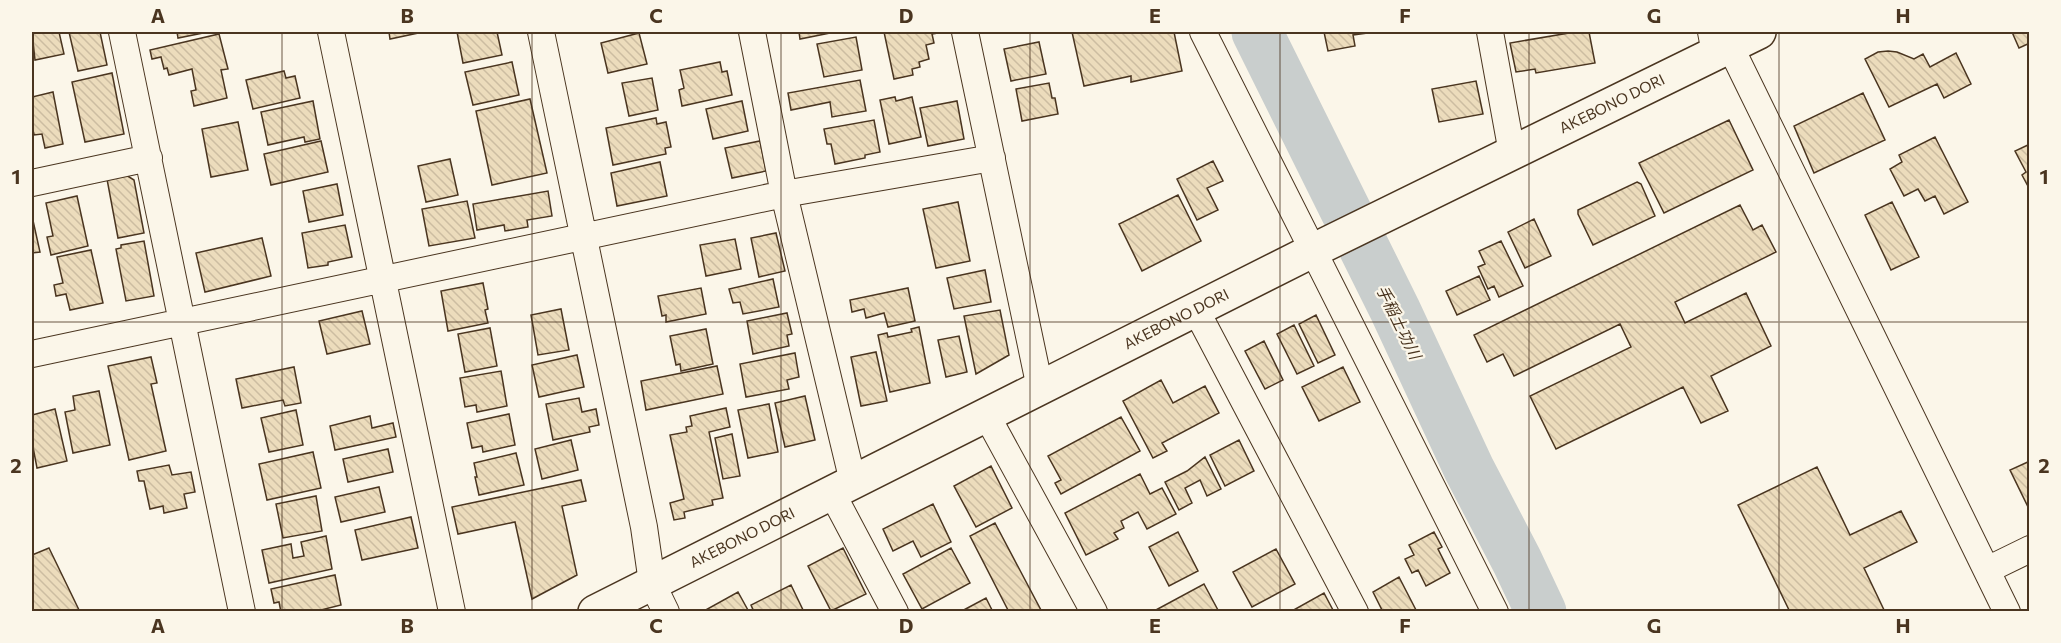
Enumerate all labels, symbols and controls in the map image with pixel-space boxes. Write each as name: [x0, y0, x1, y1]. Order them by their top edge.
text: A: [151, 3, 165, 27]
text: B: [400, 3, 414, 27]
text: C: [649, 3, 663, 27]
text: D: [899, 3, 913, 27]
text: E: [1149, 3, 1161, 27]
text: F: [1399, 3, 1411, 27]
text: G: [1647, 3, 1661, 27]
text: H: [1896, 3, 1911, 27]
street label: AKEBONO DORI: [1556, 70, 1667, 136]
text: 1: [11, 164, 21, 188]
text: 1: [2039, 164, 2049, 188]
water label: 手稲土功川: [1373, 282, 1426, 364]
street label: AKEBONO DORI: [1120, 284, 1232, 352]
text: 2: [10, 453, 22, 477]
text: 2: [2038, 453, 2050, 477]
street label: AKEBONO DORI: [686, 503, 797, 571]
text: A: [151, 613, 165, 637]
text: B: [400, 613, 414, 637]
text: C: [649, 613, 663, 637]
text: D: [899, 613, 913, 637]
text: E: [1149, 613, 1161, 637]
text: F: [1399, 613, 1411, 637]
text: G: [1647, 613, 1661, 637]
text: H: [1896, 613, 1911, 637]

